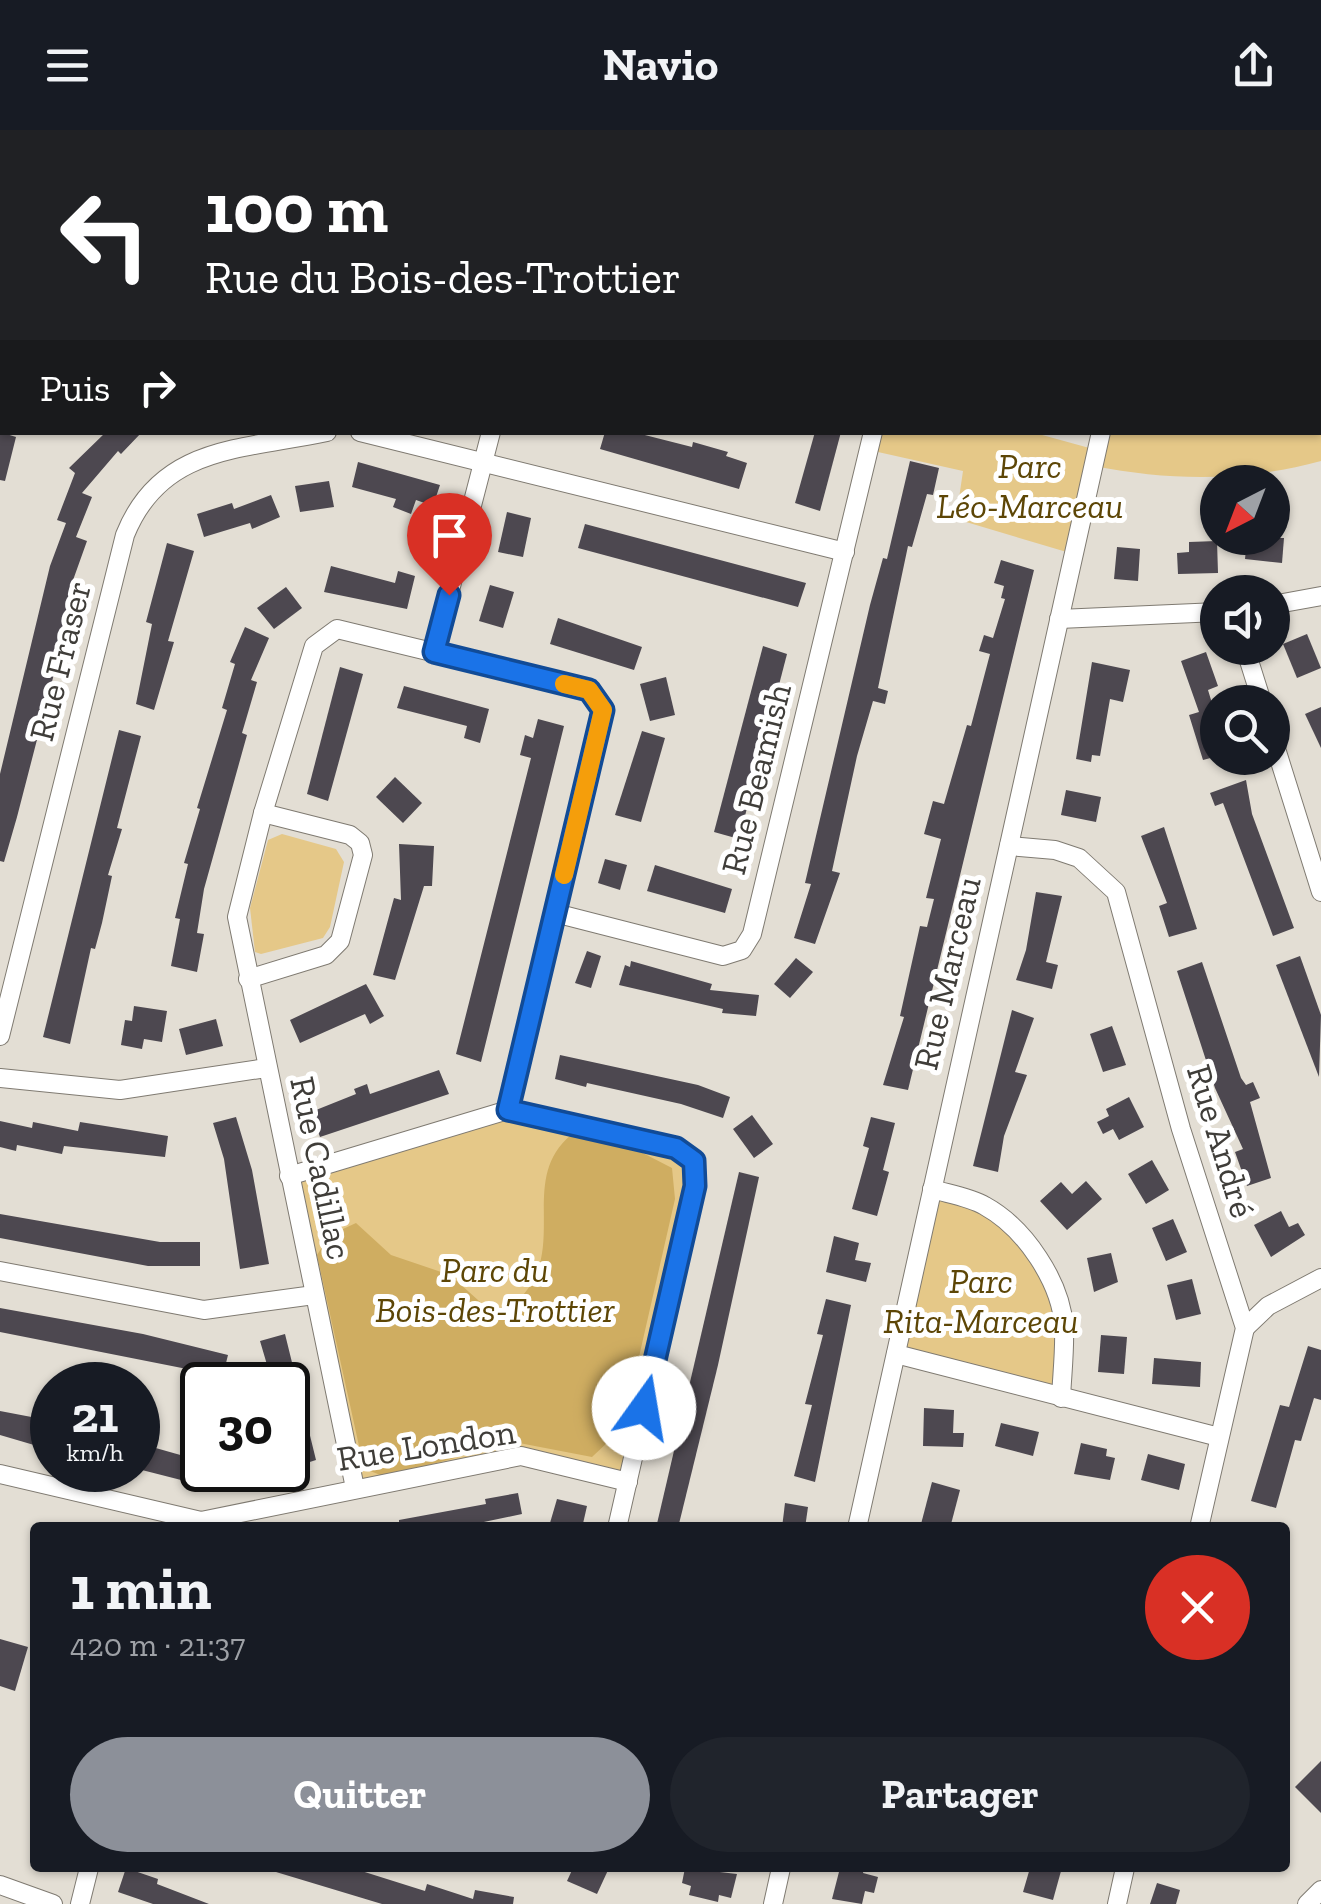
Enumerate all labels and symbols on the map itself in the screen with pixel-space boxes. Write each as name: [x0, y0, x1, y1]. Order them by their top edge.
park label: Parc Léo-Marceau: [936, 445, 1124, 527]
north arrow: [1200, 465, 1290, 555]
pin: [407, 493, 492, 596]
street label: Rue Fraser: [20, 577, 100, 745]
street label: Rue Beamish: [712, 679, 800, 879]
street label: Rue Marceau: [904, 872, 990, 1074]
street label: Rue André: [1178, 1059, 1264, 1223]
street label: Rue Cadillac: [281, 1073, 361, 1263]
park label: Parc du Bois-des-Trottier: [375, 1249, 616, 1331]
park label: Parc Rita-Marceau: [883, 1260, 1079, 1342]
position arrow: [592, 1356, 696, 1460]
speed limit sign: 30: [180, 1362, 310, 1492]
street label: Rue London: [334, 1410, 518, 1480]

